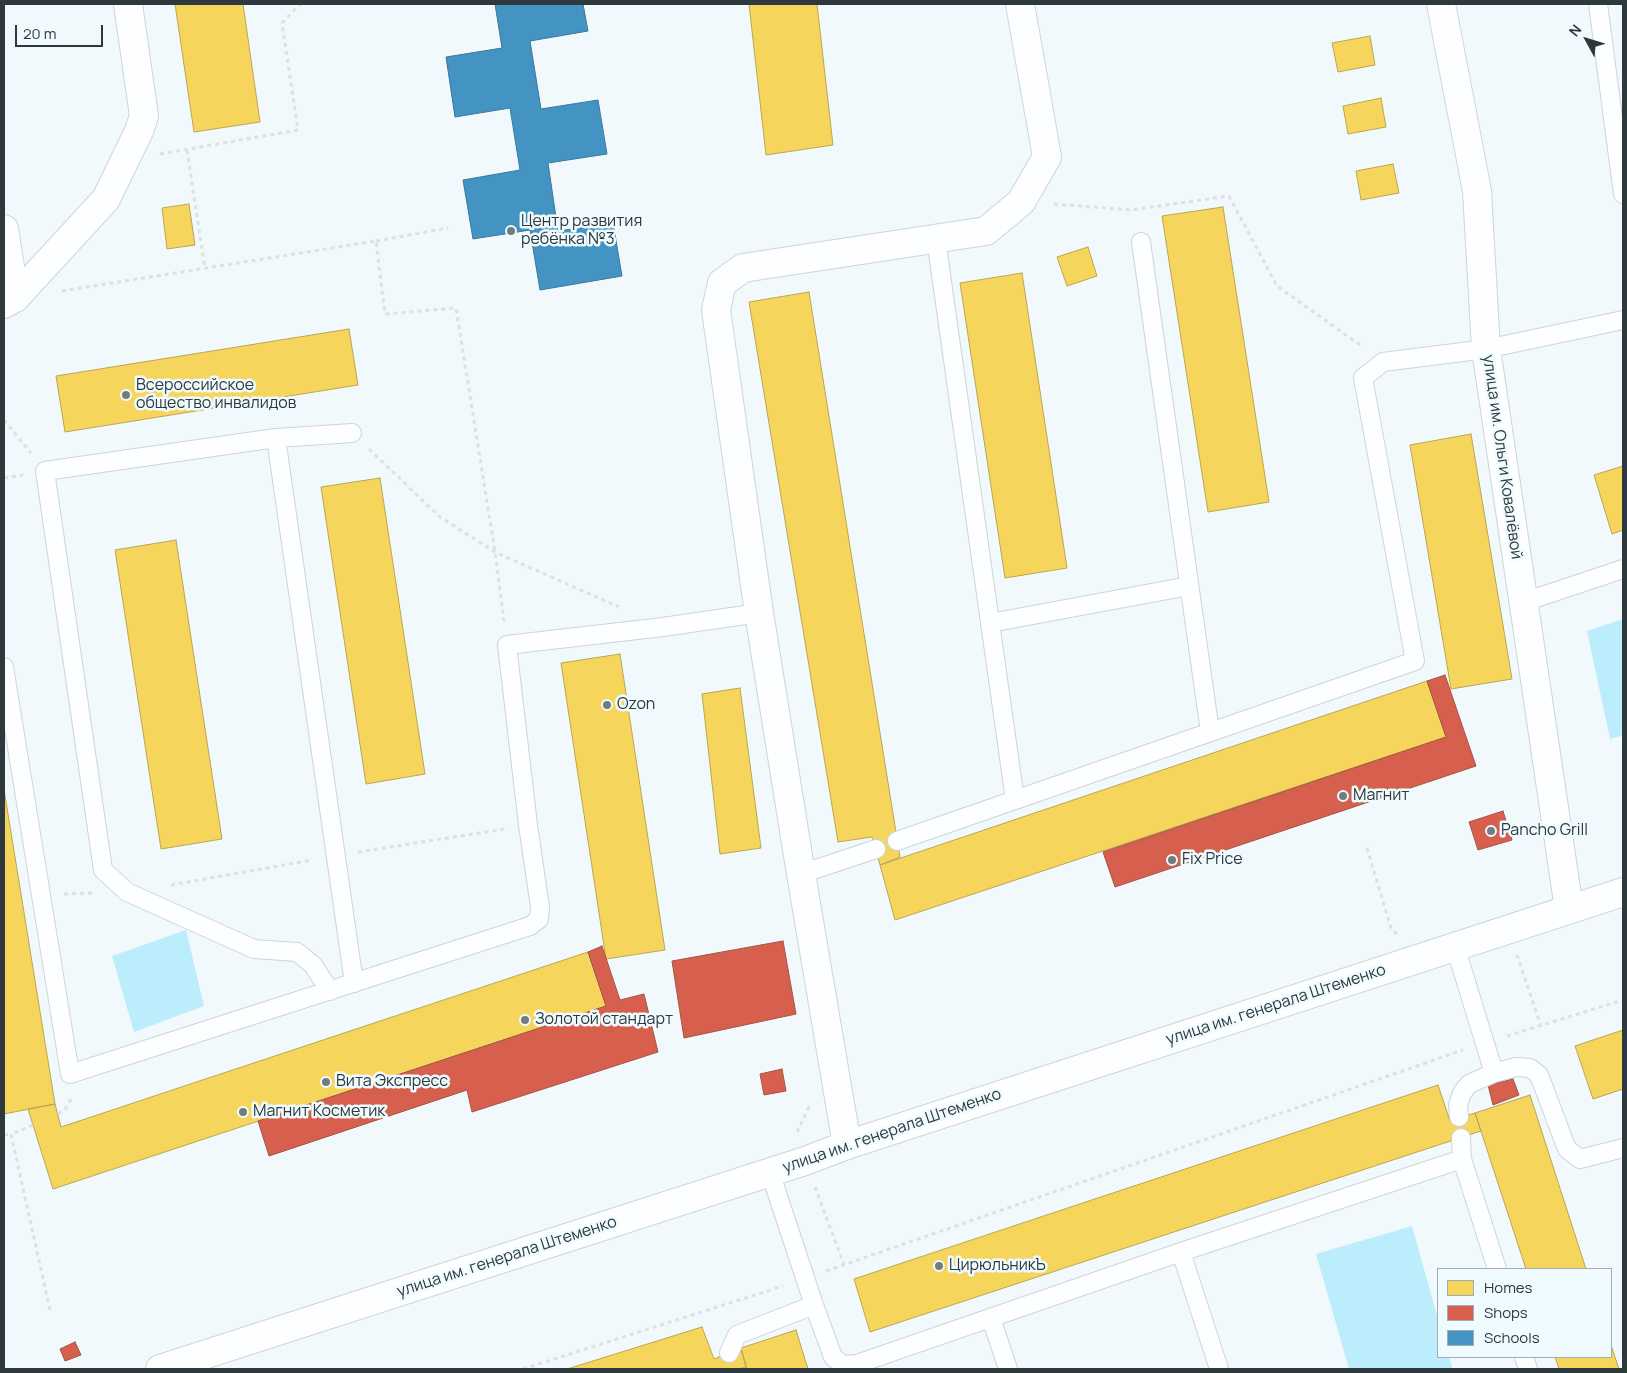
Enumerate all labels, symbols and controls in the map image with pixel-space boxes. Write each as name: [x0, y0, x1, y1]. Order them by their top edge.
scale bar: [18, 15, 105, 47]
north arrow: [1562, 15, 1612, 65]
text: N: [1564, 20, 1586, 40]
text: 20 m: [23, 23, 56, 44]
place label: Центр развития ребёнка №3: [521, 212, 642, 250]
marker: Центр развития ребёнка №3: [505, 225, 517, 237]
street label: улица им. Ольги Ковалёвой: [1478, 353, 1526, 561]
place label: Всероссийское общество инвалидов: [136, 376, 296, 414]
marker: Всероссийское общество инвалидов: [120, 389, 132, 401]
place label: Ozon: [617, 695, 655, 715]
marker: Ozon: [601, 699, 613, 711]
place label: Магнит: [1353, 786, 1409, 806]
marker: Магнит: [1337, 790, 1349, 802]
place label: Pancho Grill: [1501, 821, 1588, 841]
marker: Pancho Grill: [1485, 825, 1497, 837]
place label: Fix Price: [1182, 850, 1243, 870]
marker: Fix Price: [1166, 854, 1178, 866]
street label: улица им. генерала Штеменко: [1164, 960, 1388, 1050]
place label: Золотой стандарт: [535, 1010, 673, 1030]
marker: Золотой стандарт: [519, 1014, 531, 1026]
place label: Вита Экспресс: [336, 1072, 448, 1092]
marker: Вита Экспресс: [320, 1076, 332, 1088]
street label: улица им. генерала Штеменко: [780, 1084, 1004, 1178]
place label: Магнит Косметик: [253, 1102, 385, 1122]
marker: Магнит Косметик: [237, 1106, 249, 1118]
street label: улица им. генерала Штеменко: [395, 1212, 619, 1302]
place label: ЦирюльникЪ: [949, 1256, 1046, 1276]
marker: ЦирюльникЪ: [933, 1260, 945, 1272]
legend: [1437, 1268, 1612, 1358]
text: Homes: [1484, 1277, 1532, 1298]
text: Shops: [1484, 1302, 1528, 1323]
text: Schools: [1484, 1327, 1540, 1348]

